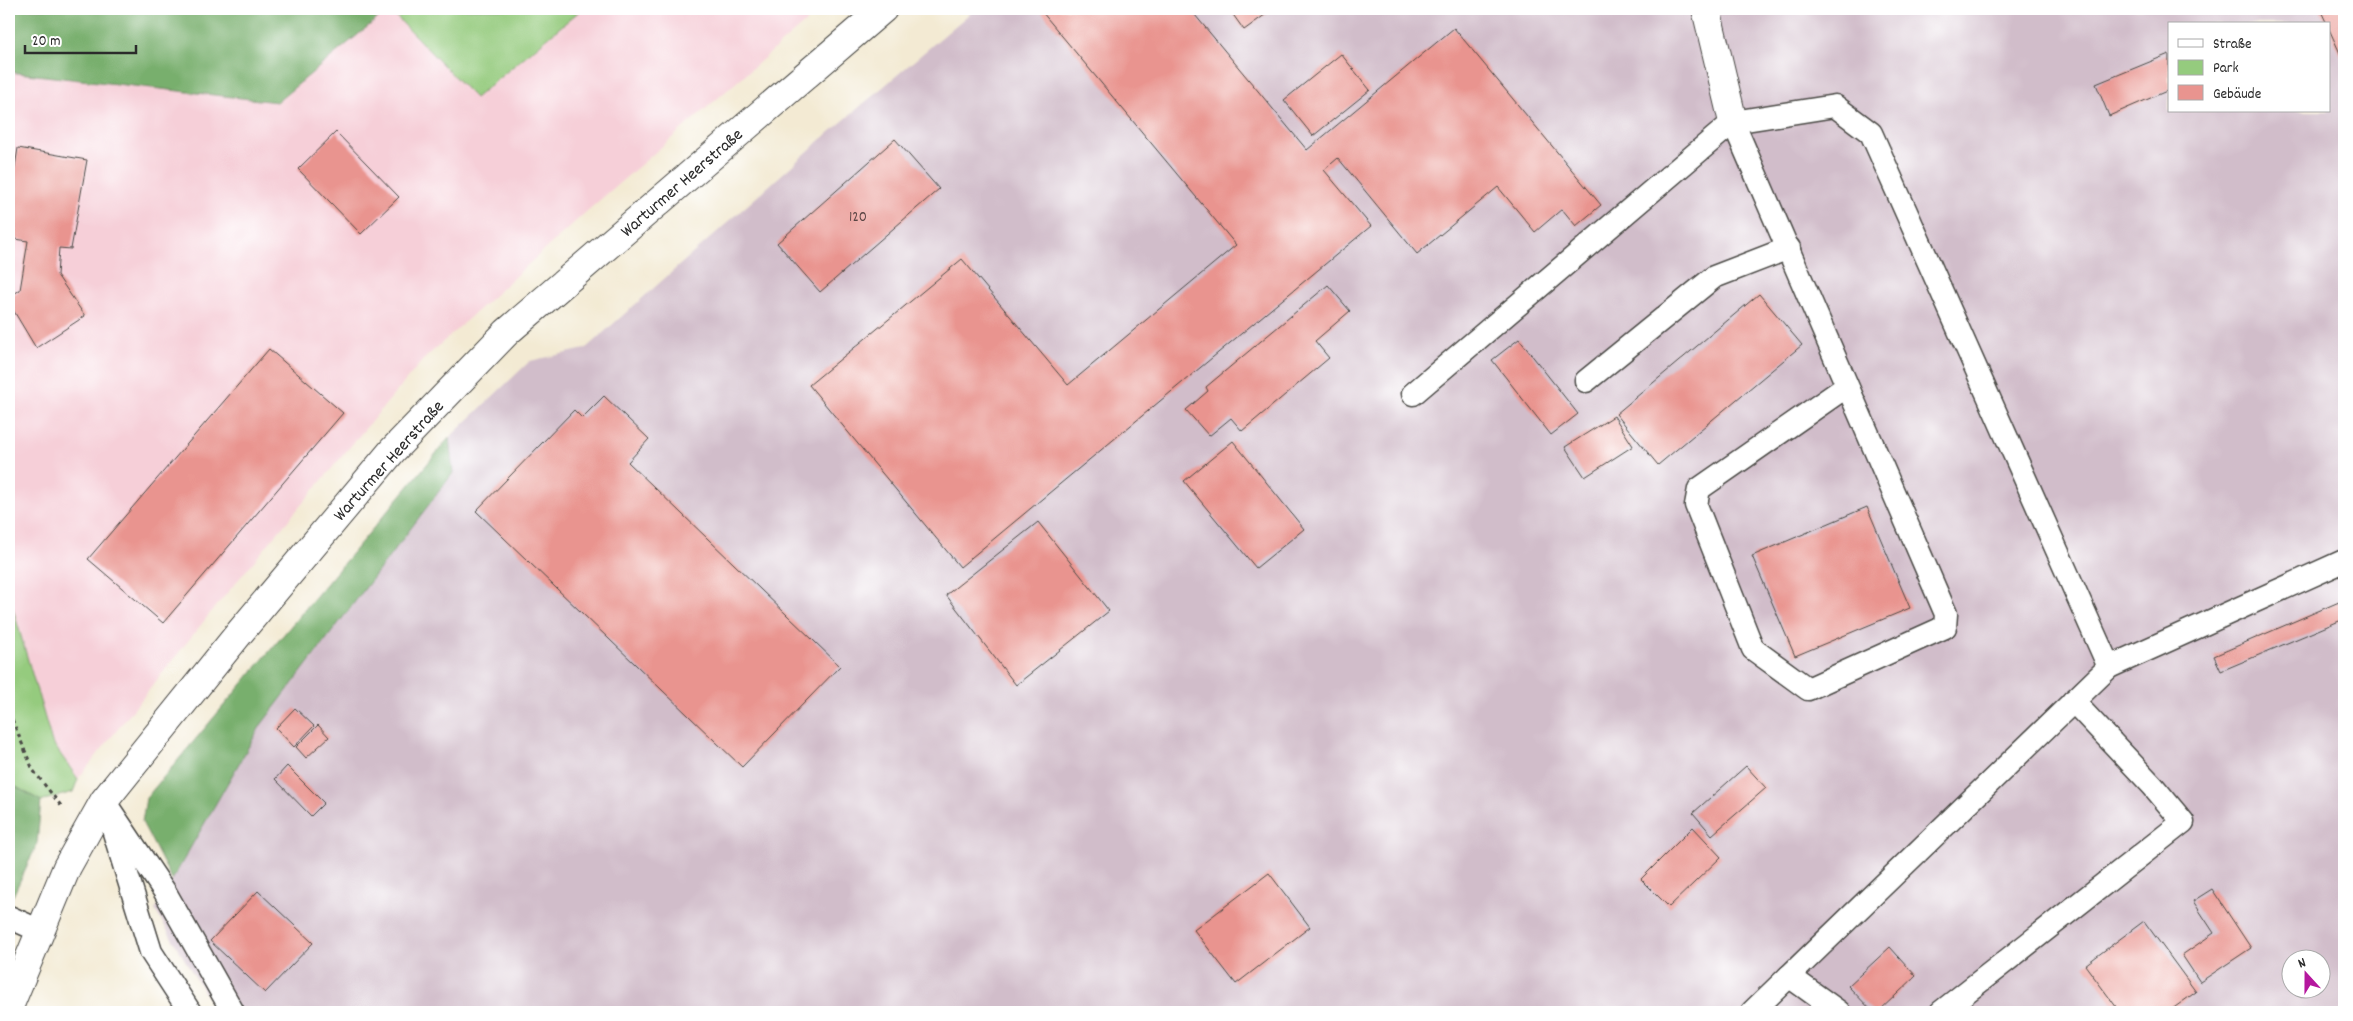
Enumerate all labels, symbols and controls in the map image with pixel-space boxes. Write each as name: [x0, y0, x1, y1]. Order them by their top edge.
scale bar: [25, 22, 136, 54]
legend: [2168, 22, 2330, 112]
text: 20 m: [32, 31, 60, 53]
text: Straße: [2213, 34, 2252, 56]
text: Park: [2213, 58, 2239, 80]
text: Gebäude: [2213, 84, 2262, 106]
street label: Warturmer Heerstraße: [616, 124, 749, 244]
house number: 120: [849, 207, 867, 229]
street label: Warturmer Heerstraße: [329, 396, 451, 528]
north arrow: [2280, 948, 2330, 998]
text: N: [2295, 953, 2309, 974]

